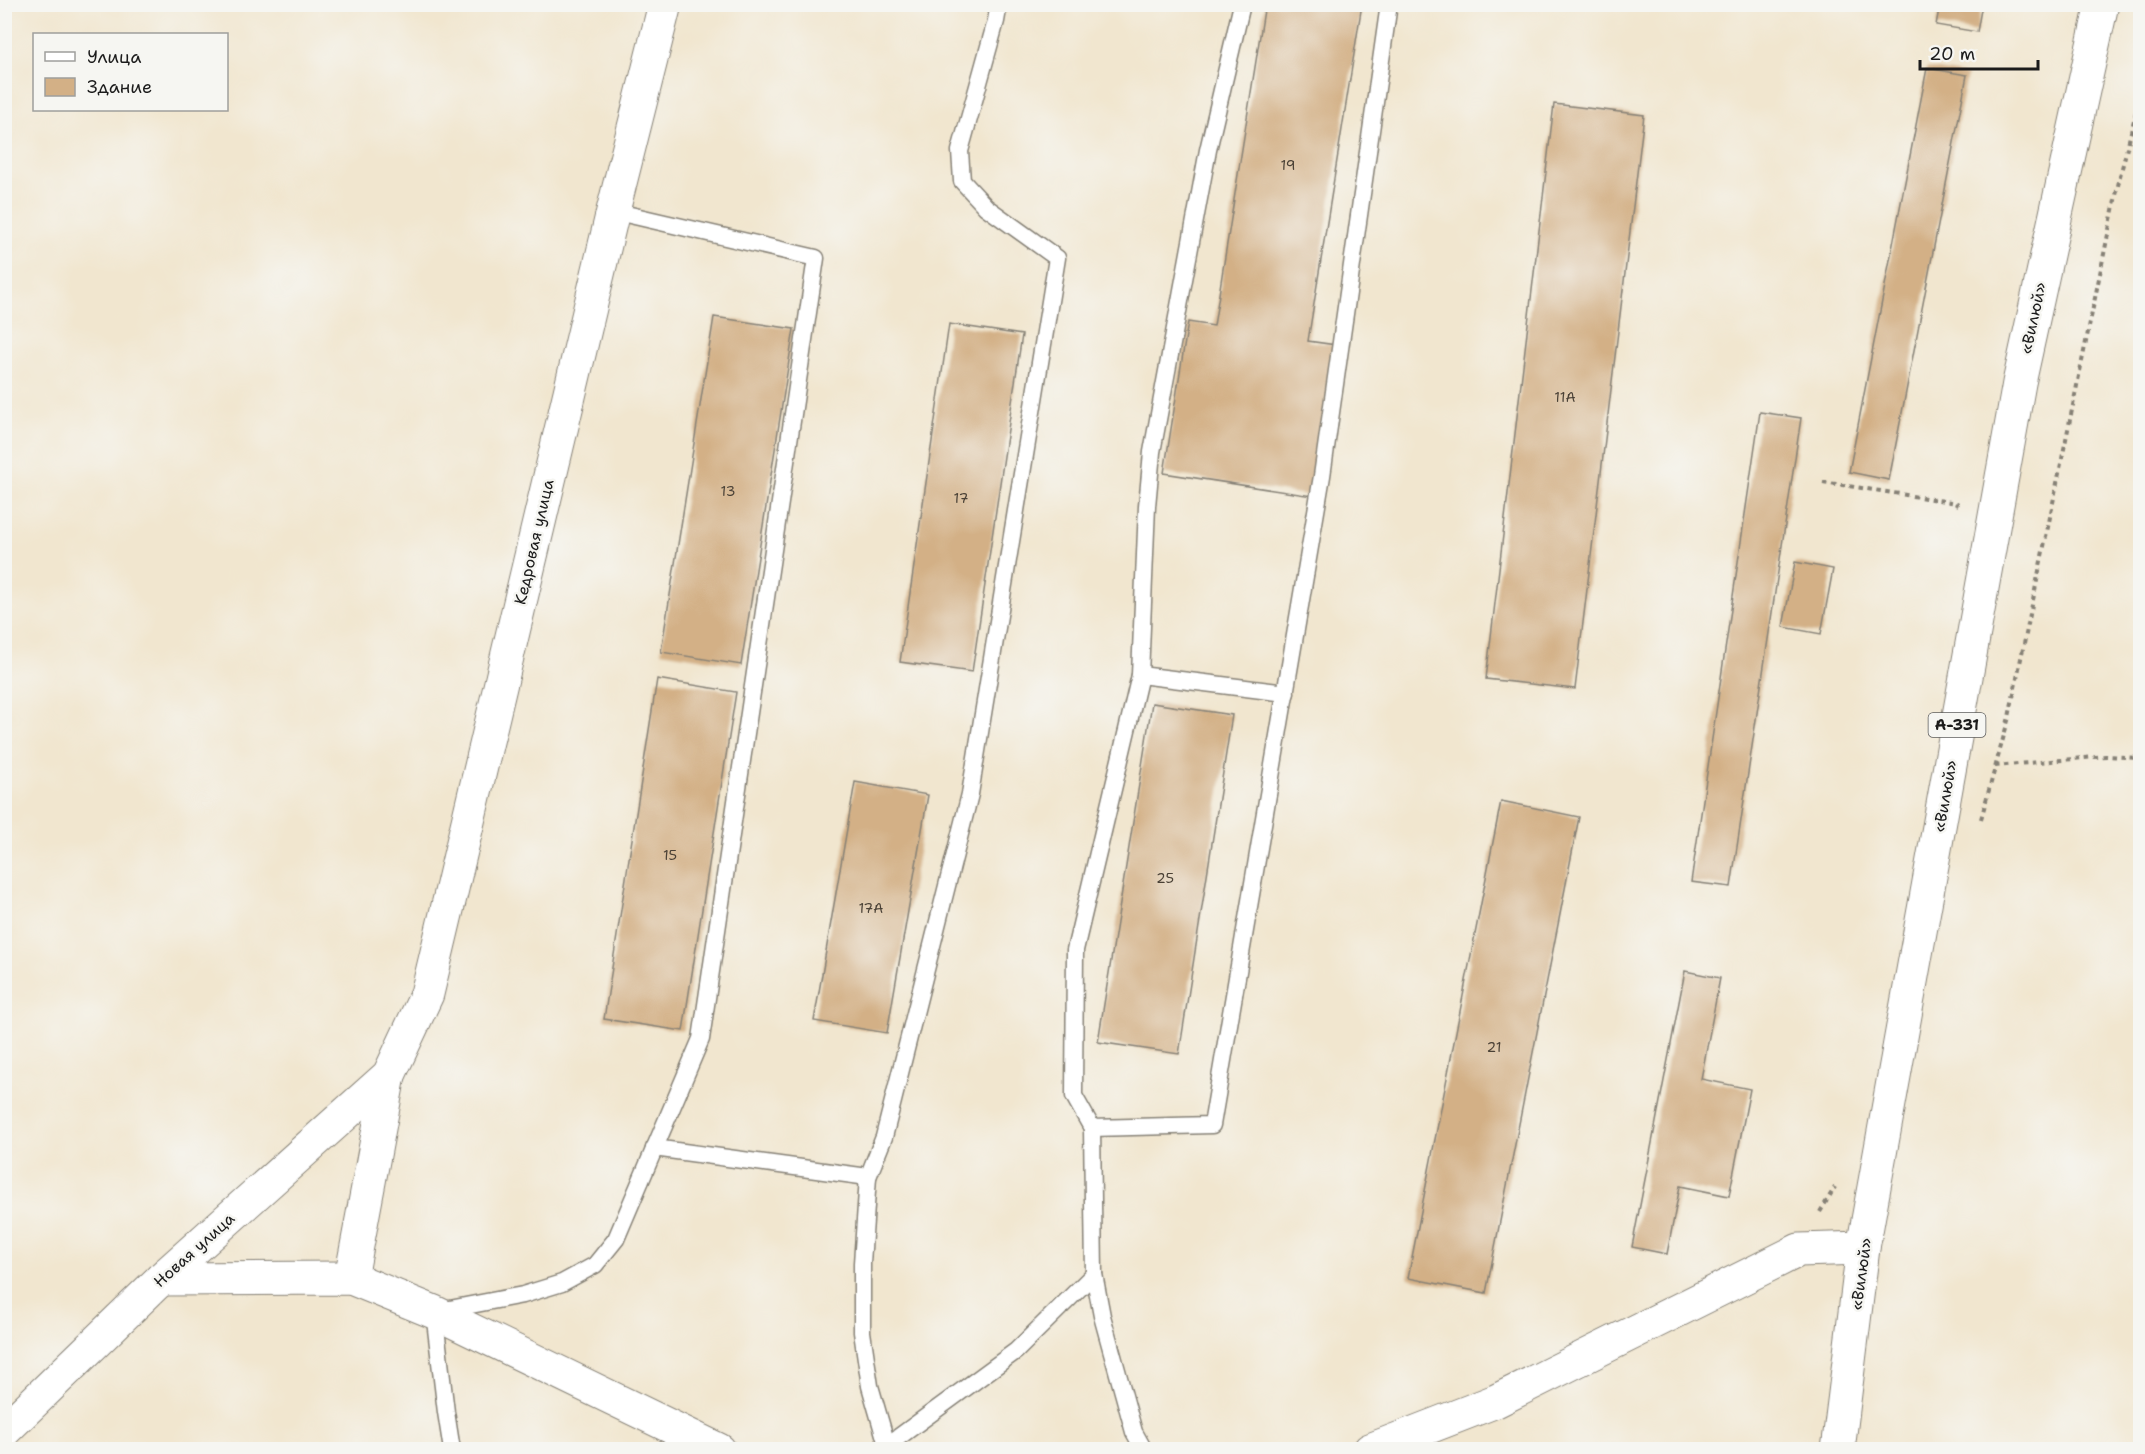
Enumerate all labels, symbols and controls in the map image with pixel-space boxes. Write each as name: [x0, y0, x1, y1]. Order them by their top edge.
legend: [33, 33, 228, 111]
scale bar: [1920, 33, 2038, 71]
text: 20 m: [1929, 42, 1975, 66]
text: Улица: [87, 45, 141, 69]
text: Здание: [87, 75, 152, 99]
house number: 19: [1280, 156, 1296, 174]
street label: «Вилюй»: [2015, 280, 2051, 356]
house number: 11А: [1554, 388, 1576, 406]
street label: Кедровая улица: [509, 477, 559, 607]
house number: 13: [721, 482, 735, 500]
house number: 17: [954, 489, 968, 507]
road number: А-331: [1928, 713, 1986, 737]
street label: «Вилюй»: [1928, 758, 1962, 834]
house number: 15: [663, 846, 677, 864]
house number: 25: [1156, 869, 1174, 887]
house number: 17А: [858, 899, 884, 917]
house number: 21: [1487, 1038, 1501, 1056]
street label: Новая улица: [149, 1208, 239, 1292]
street label: «Вилюй»: [1846, 1237, 1876, 1311]

